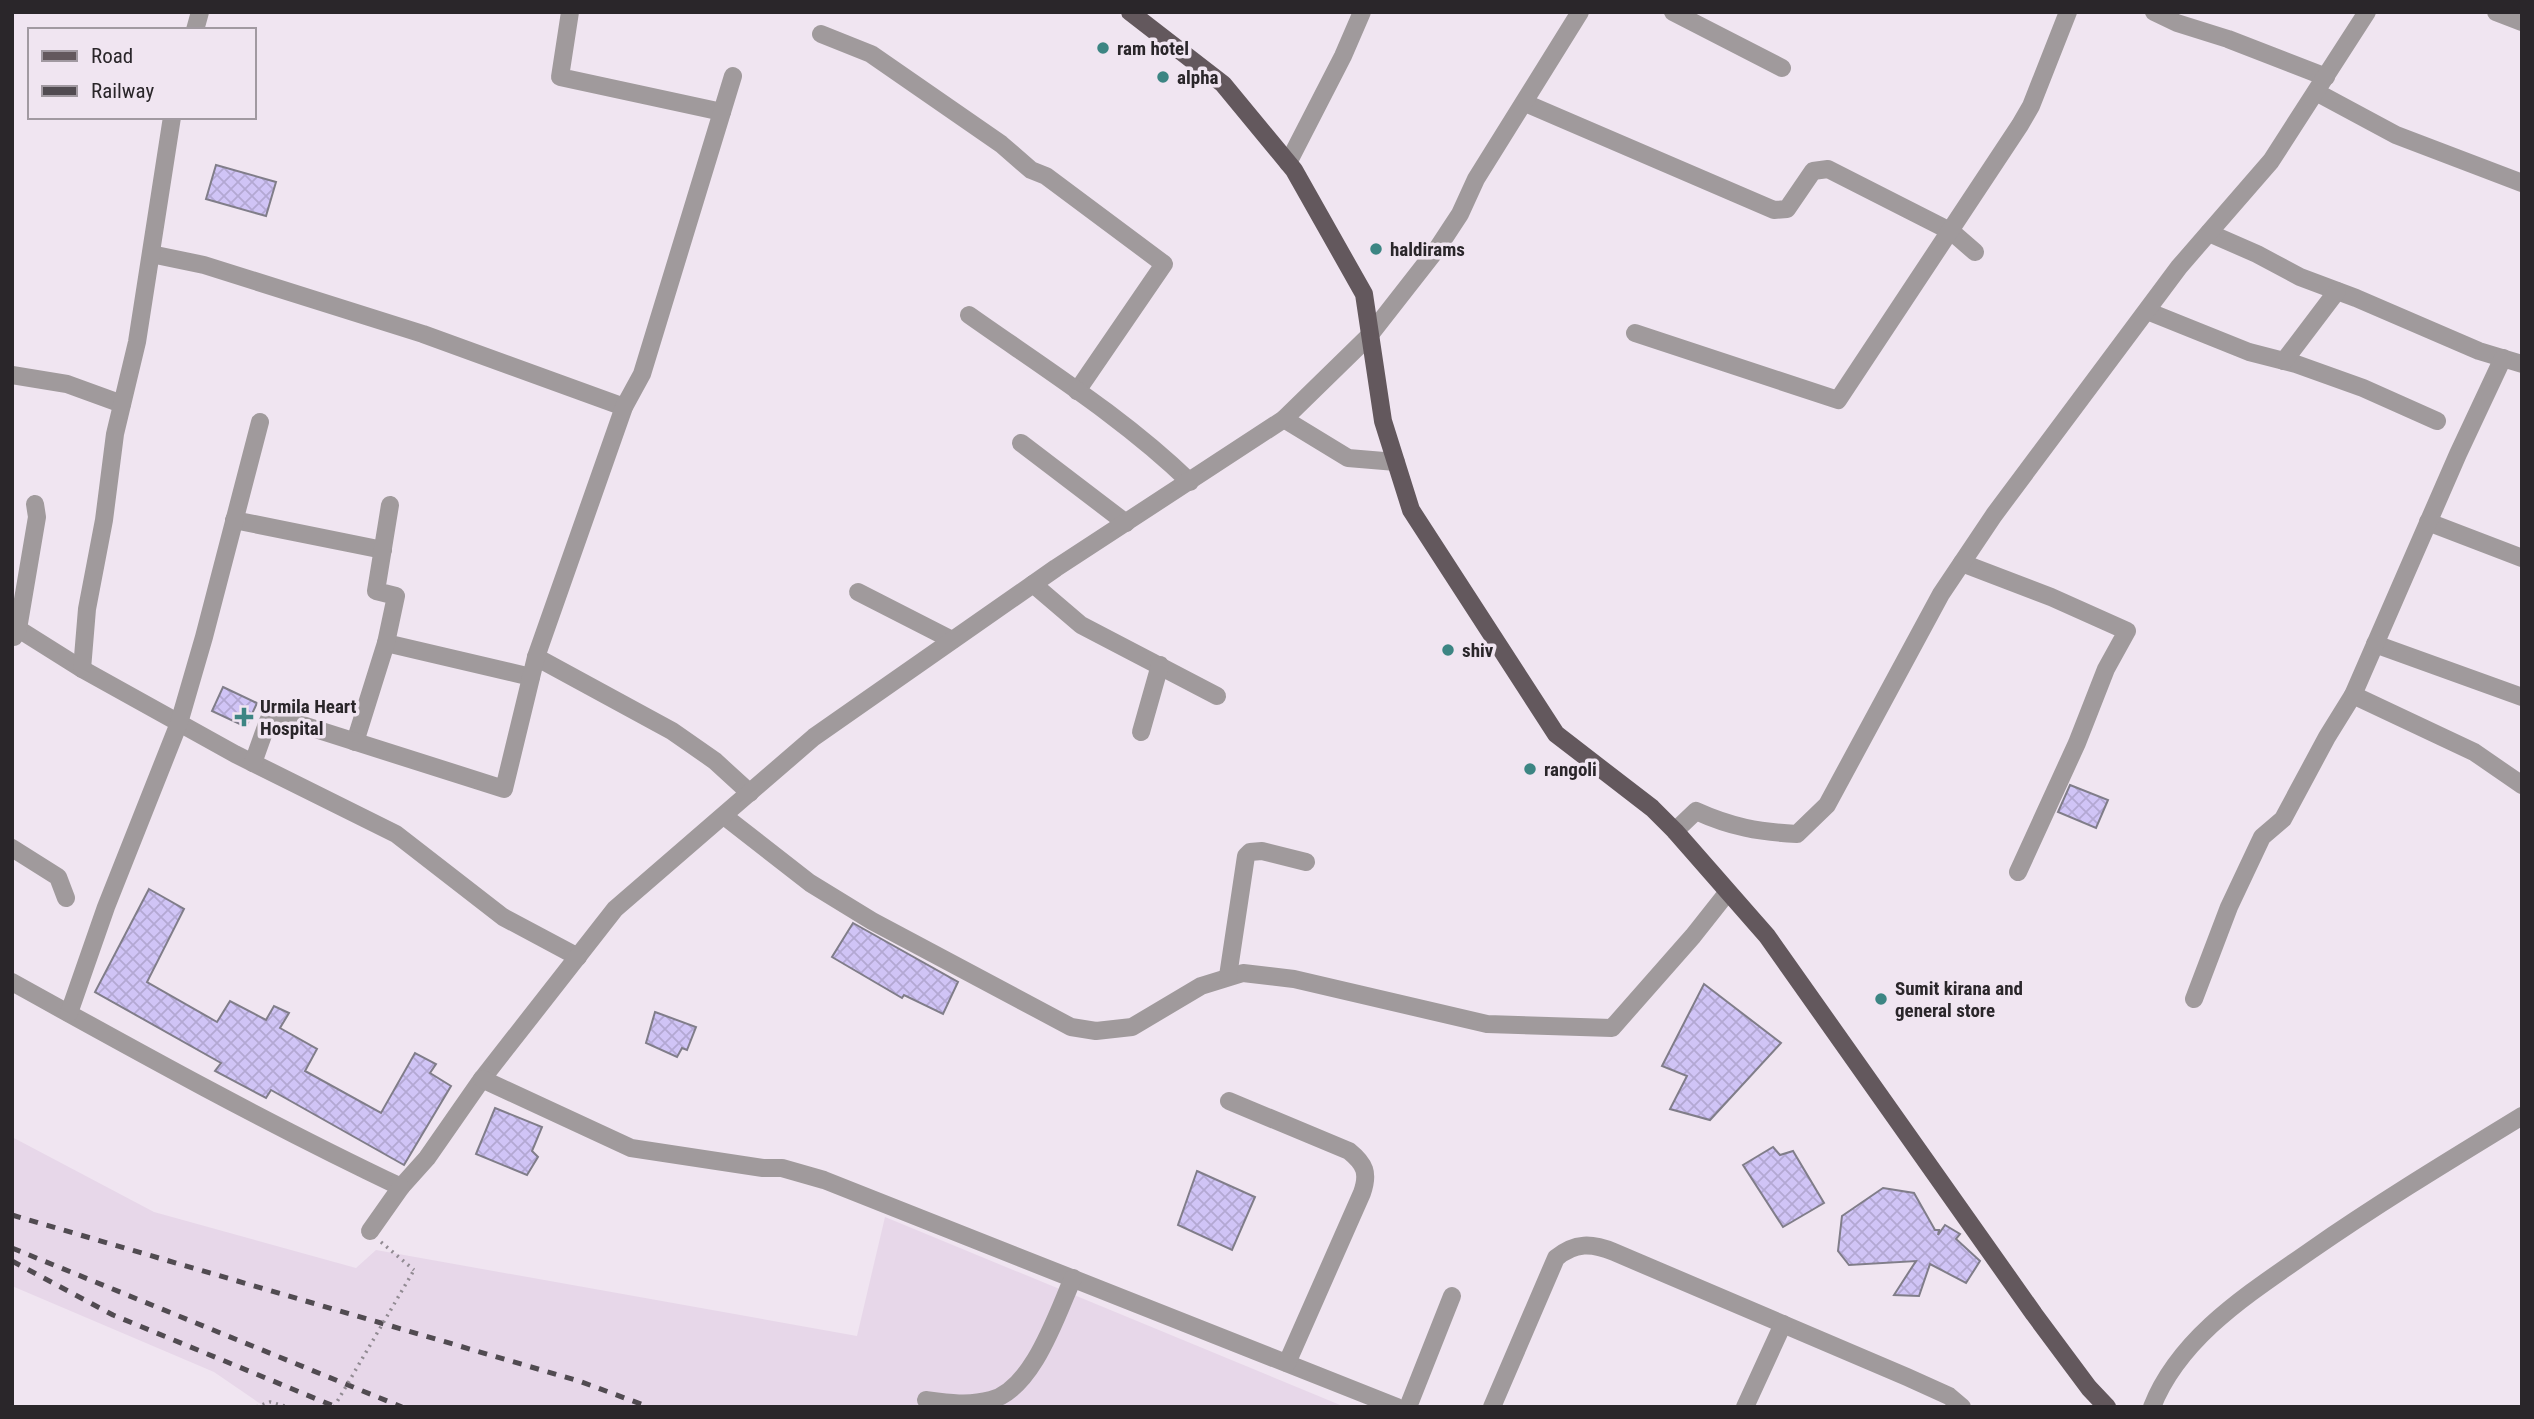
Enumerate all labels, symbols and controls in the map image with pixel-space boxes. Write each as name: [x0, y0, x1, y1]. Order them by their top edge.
legend: [28, 28, 256, 119]
place label: ram hotel: [1117, 37, 1189, 60]
marker: ram hotel: [1095, 40, 1111, 56]
text: Road: [91, 44, 133, 68]
place label: alpha: [1177, 66, 1218, 89]
marker: alpha: [1155, 69, 1171, 85]
text: Railway: [91, 79, 154, 103]
place label: haldirams: [1390, 238, 1465, 261]
marker: haldirams: [1368, 241, 1384, 257]
place label: shiv: [1462, 639, 1494, 662]
marker: shiv: [1440, 642, 1456, 658]
place label: Urmila Heart Hospital: [260, 695, 357, 740]
marker: Urmila Heart Hospital: [234, 707, 254, 727]
place label: rangoli: [1544, 758, 1597, 781]
marker: rangoli: [1522, 761, 1538, 777]
place label: Sumit kirana and general store: [1895, 977, 2023, 1022]
marker: Sumit kirana and general store: [1873, 991, 1889, 1007]

